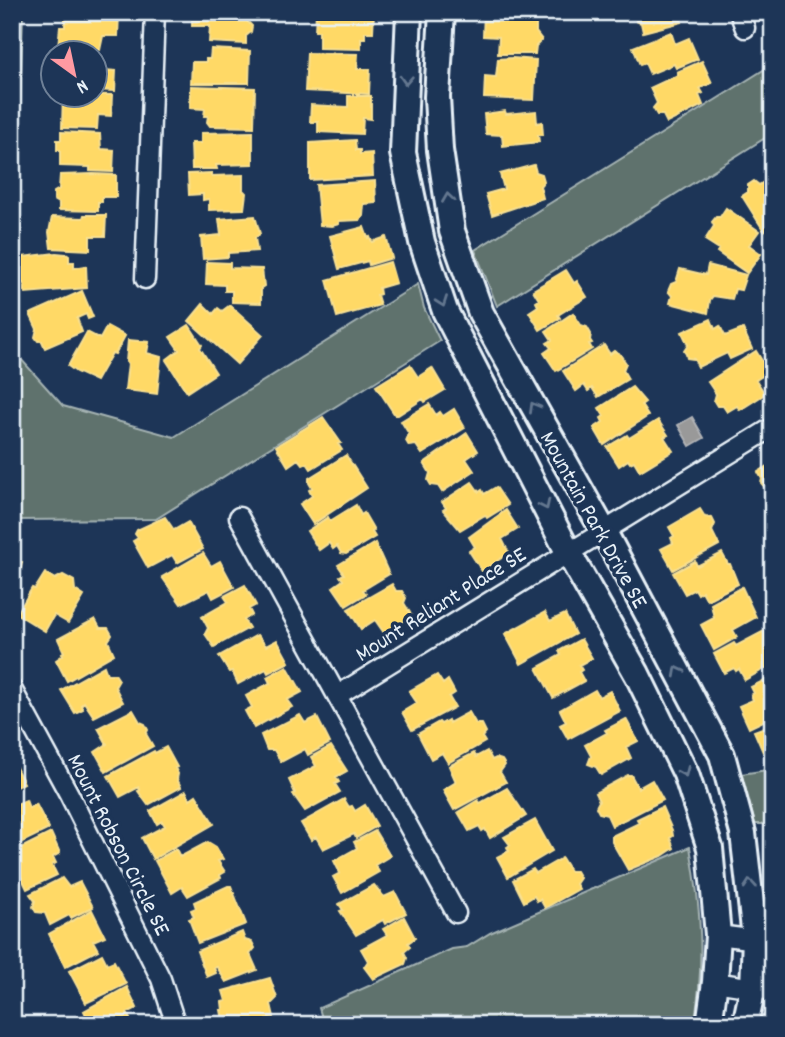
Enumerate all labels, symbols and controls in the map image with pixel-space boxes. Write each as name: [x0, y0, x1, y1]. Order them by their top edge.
north arrow: [38, 38, 108, 108]
text: N: [70, 71, 93, 99]
one-way arrow: [398, 75, 413, 86]
one-way arrow: [440, 192, 455, 204]
one-way arrow: [434, 296, 448, 308]
one-way arrow: [529, 401, 542, 414]
street label: Mountain Park Drive SE: [529, 426, 655, 616]
one-way arrow: [536, 498, 550, 510]
street label: Mount Reliant Place SE: [350, 540, 534, 672]
one-way arrow: [673, 666, 686, 678]
street label: Mount Robson Circle SE: [57, 749, 177, 943]
one-way arrow: [676, 765, 690, 777]
one-way arrow: [743, 878, 758, 889]

